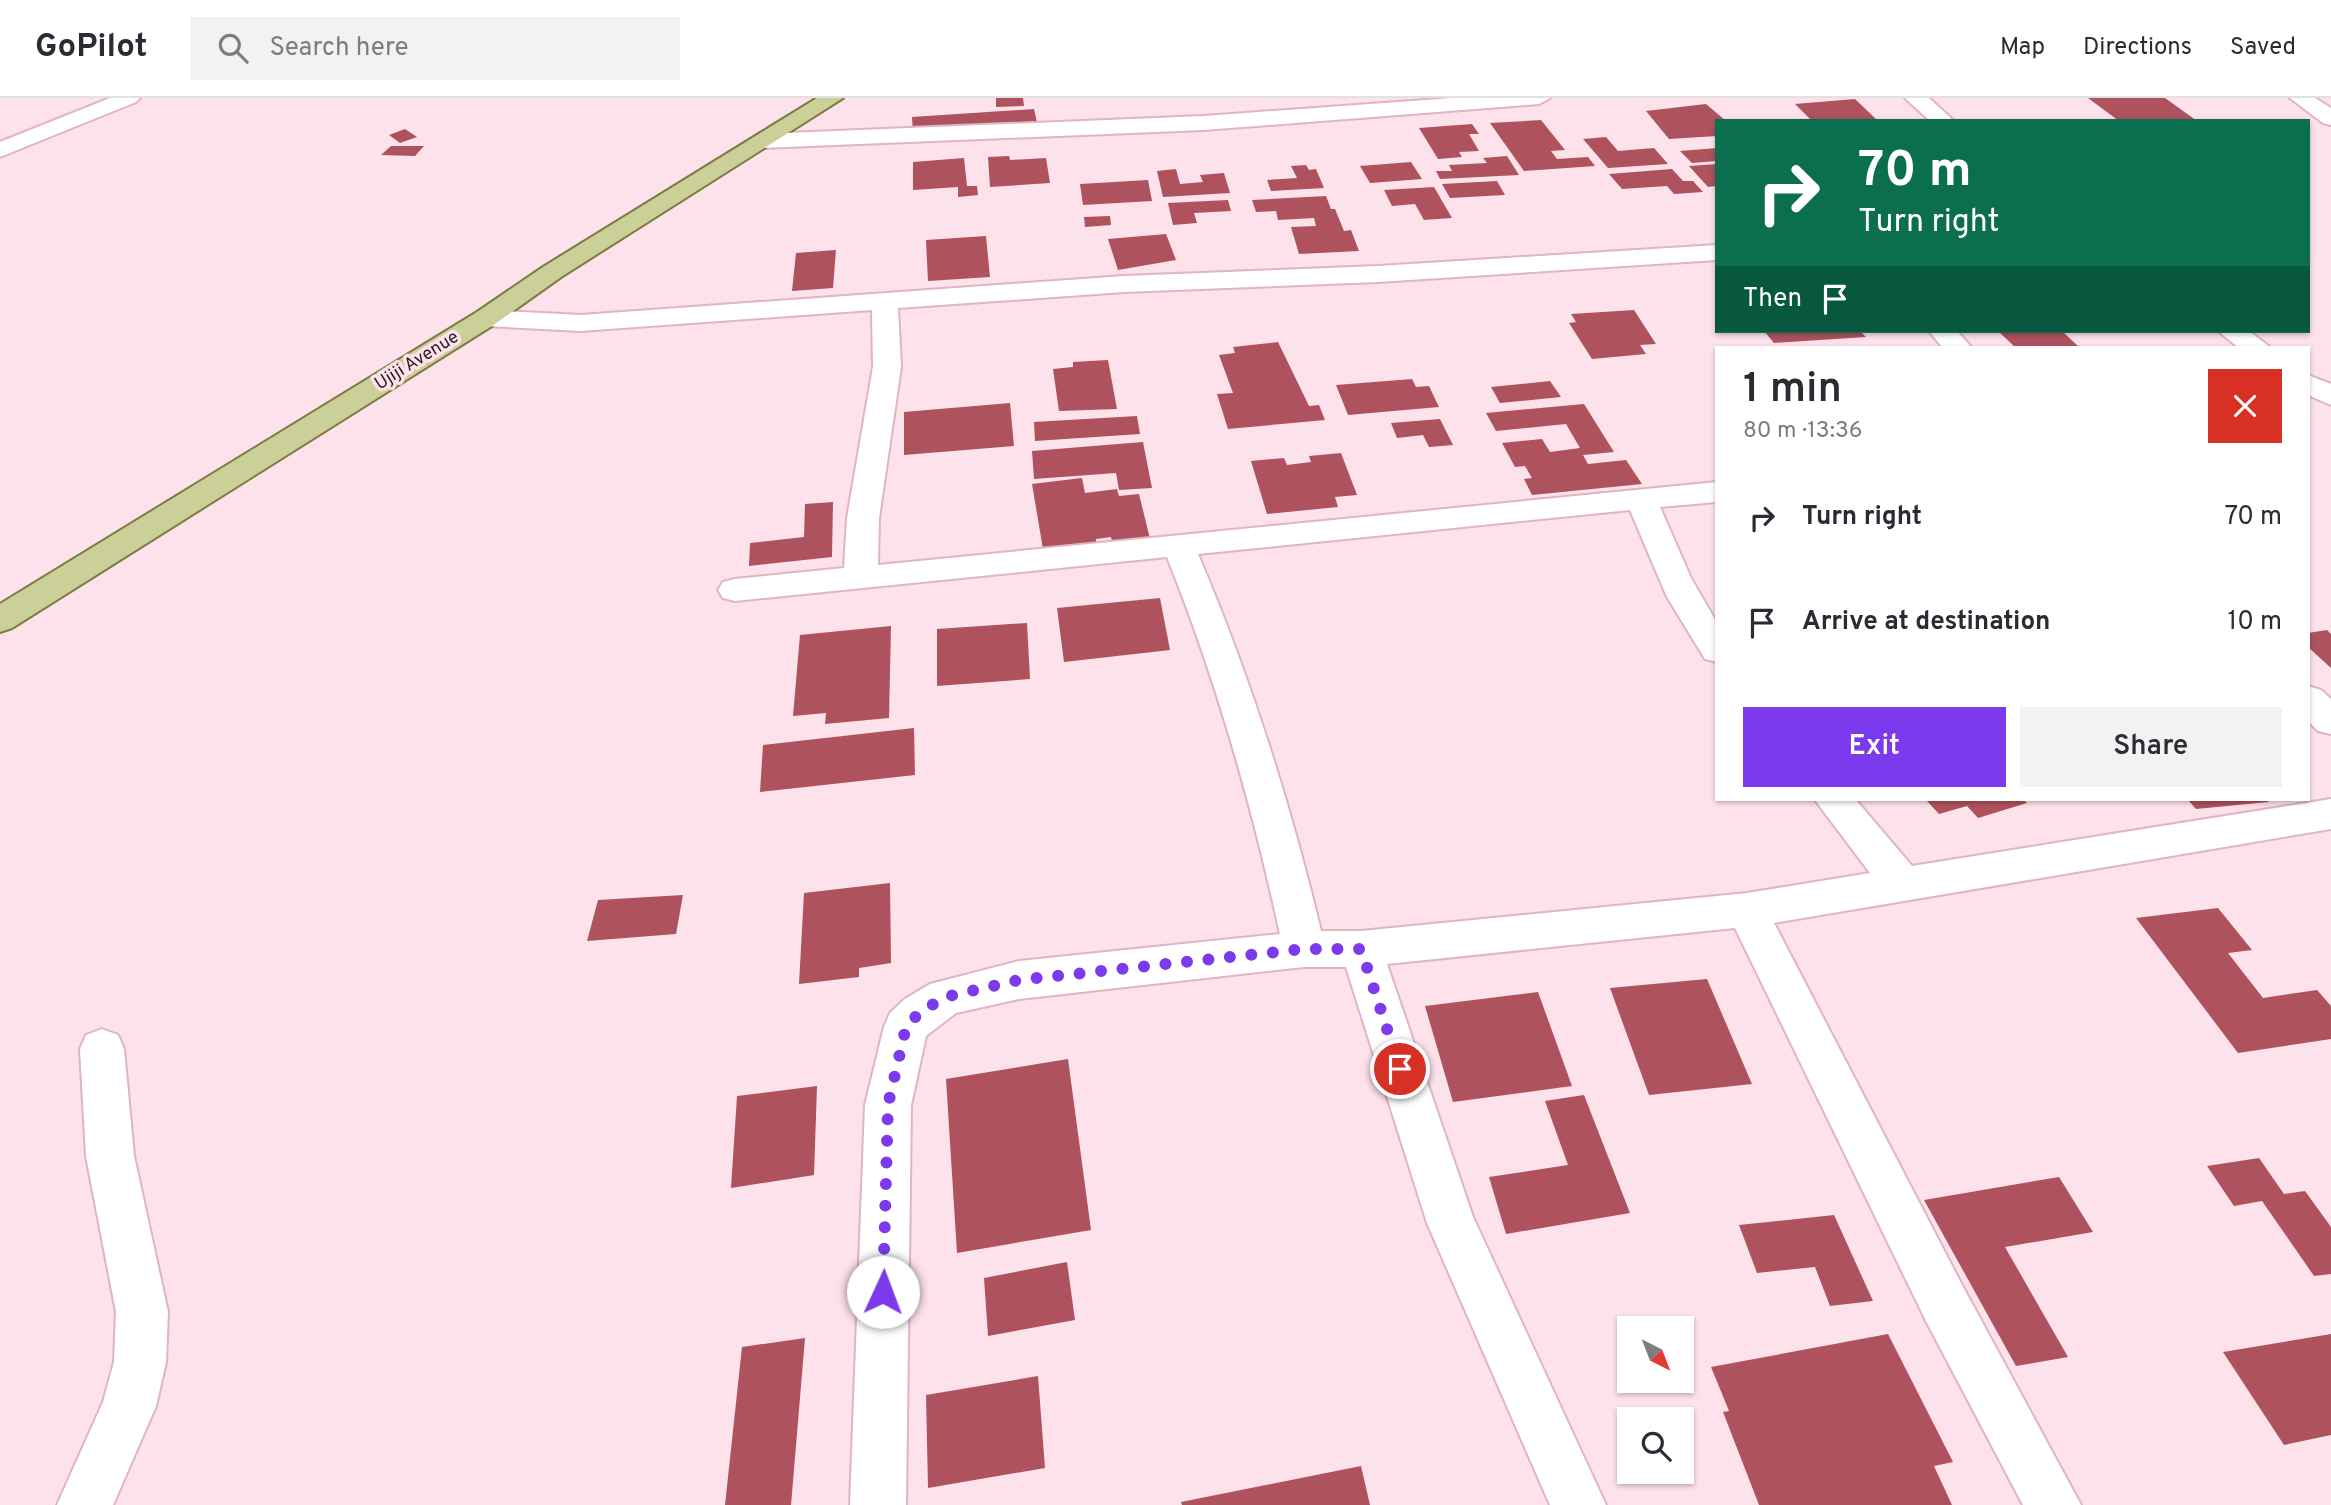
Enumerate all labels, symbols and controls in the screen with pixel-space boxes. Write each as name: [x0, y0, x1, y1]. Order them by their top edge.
search box: [190, 17, 680, 80]
text: GoPilot: [35, 27, 148, 69]
icon: search: [214, 29, 252, 67]
text: Search here: [270, 32, 408, 65]
text: Map: [2000, 33, 2045, 63]
text: Directions: [2083, 33, 2192, 63]
text: Saved: [2230, 33, 2296, 63]
text: 70 m: [1858, 142, 1972, 204]
icon: right: [1743, 147, 1834, 238]
text: Turn right: [1858, 203, 2000, 243]
icon: arrive: [1816, 280, 1854, 318]
text: Then: [1743, 283, 1802, 316]
street label: Ujiji Avenue: [371, 326, 463, 396]
text: 1 min: [1743, 364, 1842, 417]
button: close: [2208, 369, 2282, 443]
text: 80 m · 13:36: [1743, 417, 1862, 446]
icon: right: [1743, 499, 1781, 537]
text: Turn right: [1802, 501, 1922, 534]
text: 70 m: [2224, 501, 2282, 534]
icon: arrive: [1743, 604, 1781, 642]
text: Arrive at destination: [1802, 606, 2050, 639]
text: 10 m: [2227, 606, 2282, 639]
button: Exit: [1743, 707, 2006, 787]
button: Share: [2020, 707, 2282, 787]
pin: [1370, 1039, 1430, 1099]
icon: arrive: [1381, 1050, 1419, 1088]
position arrow: [846, 1255, 920, 1329]
north arrow: [1617, 1316, 1694, 1393]
map controls: [1617, 1316, 1694, 1484]
button: search: [1617, 1407, 1694, 1484]

